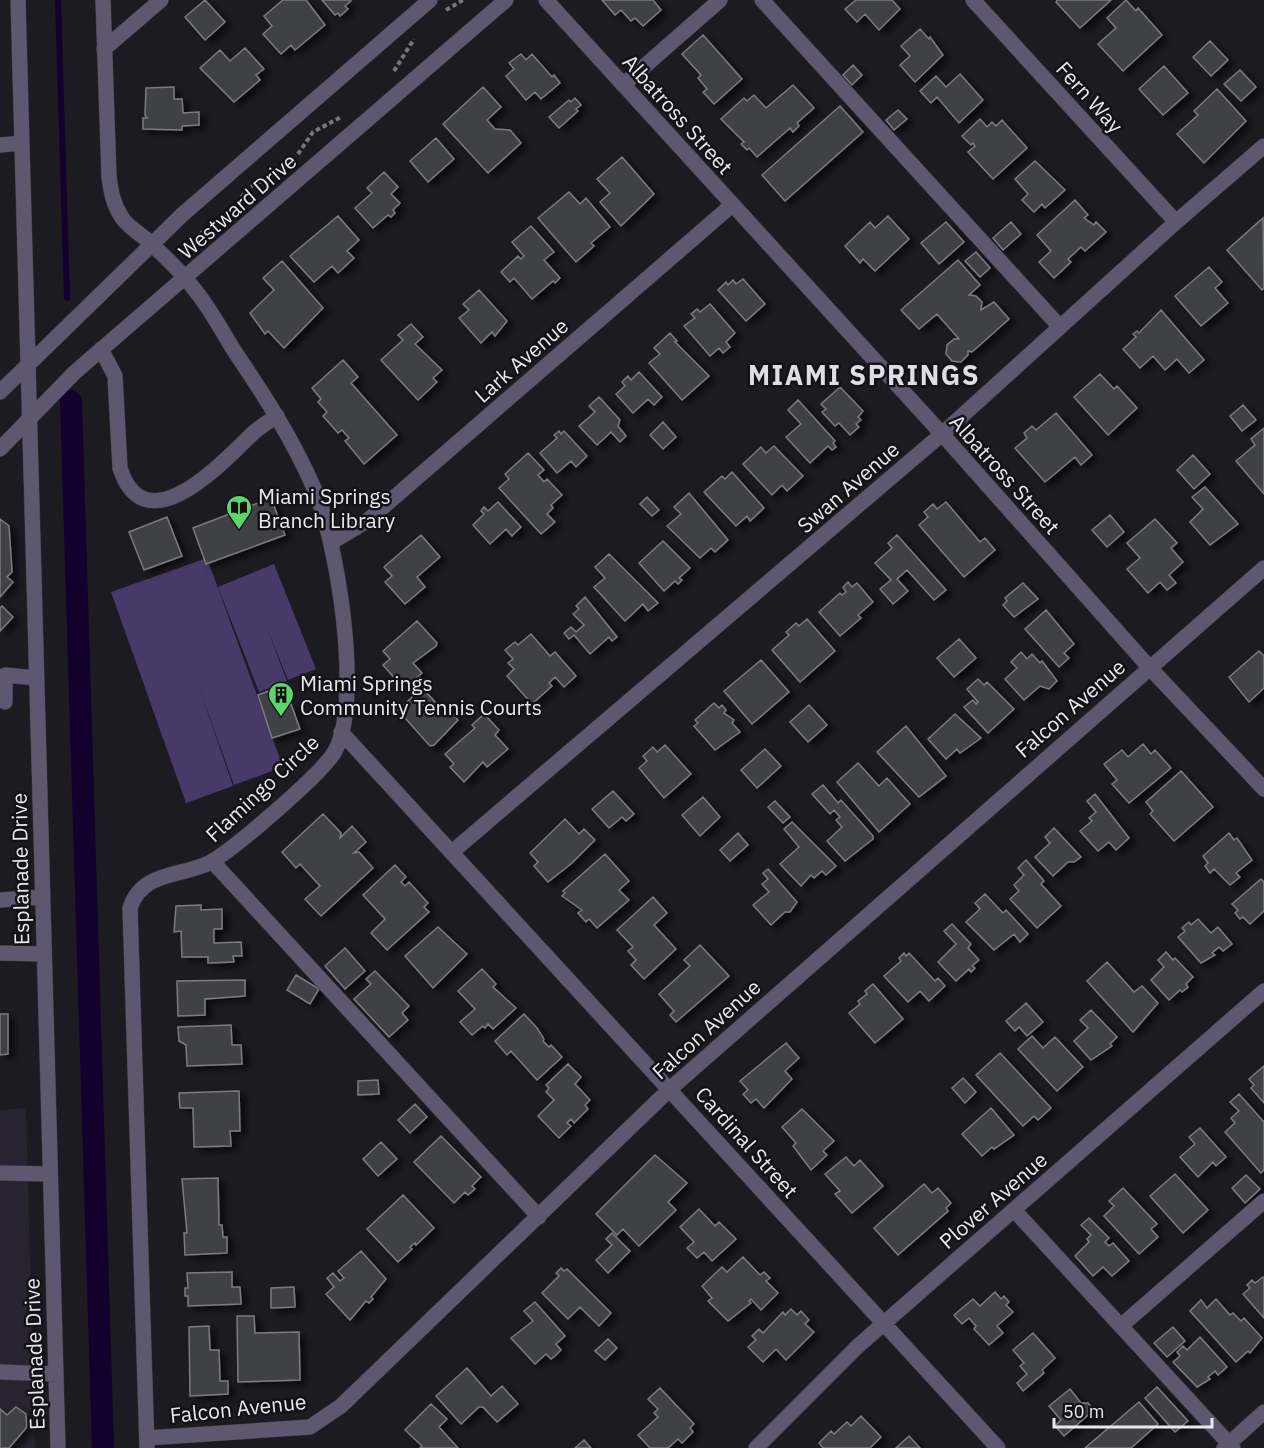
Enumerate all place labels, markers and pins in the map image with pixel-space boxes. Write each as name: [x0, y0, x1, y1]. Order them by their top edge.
place label: Miami Springs Branch Library: [258, 482, 396, 534]
library icon: Miami Springs Branch Library: [224, 493, 254, 531]
place label: Miami Springs Community Tennis Courts: [300, 669, 542, 721]
building icon: Miami Springs Community Tennis Courts: [266, 680, 296, 718]

